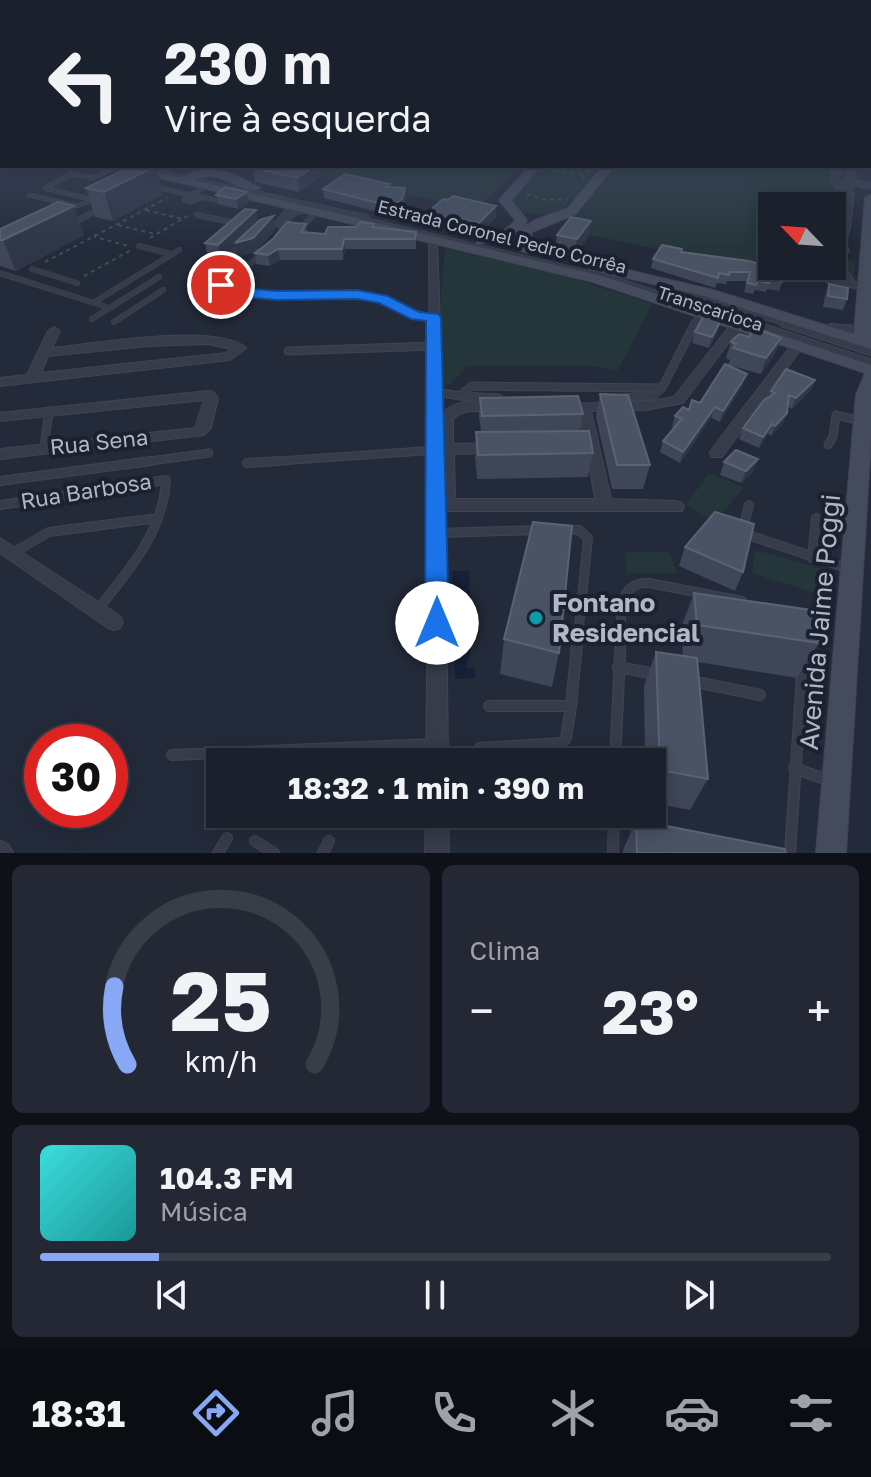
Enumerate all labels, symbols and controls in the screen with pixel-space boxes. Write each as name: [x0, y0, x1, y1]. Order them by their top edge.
text: 230 m: [164, 29, 332, 96]
icon: left: [32, 32, 136, 136]
text: Vire à esquerda: [164, 97, 432, 140]
north arrow: [758, 192, 846, 280]
map controls: [758, 192, 846, 280]
street label: Estrada Coronel Pedro Corrêa: [376, 194, 629, 278]
pin: [187, 251, 255, 319]
icon: arrive: [199, 263, 243, 307]
street label: Transcarioca: [655, 281, 766, 335]
street label: Rua Sena: [49, 423, 149, 460]
street label: Rua Barbosa: [18, 467, 153, 514]
street label: Avenida Jaime Poggi: [793, 493, 846, 751]
position arrow: [395, 581, 479, 665]
place label: Fontano Residencial: [552, 587, 700, 648]
marker: Fontano Residencial: [527, 609, 545, 627]
speed limit sign: 30: [24, 724, 128, 828]
text: 18:32 · 1 min · 390 m: [288, 770, 584, 806]
text: Clima: [470, 935, 540, 966]
text: 25: [170, 949, 272, 1049]
text: 23°: [602, 975, 699, 1047]
text: −: [470, 984, 494, 1037]
text: +: [807, 984, 831, 1037]
text: km/h: [184, 1044, 257, 1078]
text: 104.3 FM: [160, 1160, 294, 1196]
text: Música: [160, 1196, 248, 1227]
icon: previous: [150, 1273, 194, 1317]
icon: pause: [413, 1273, 457, 1317]
icon: next: [677, 1273, 721, 1317]
icon: directions: [188, 1385, 244, 1441]
icon: music: [307, 1385, 363, 1441]
icon: phone: [426, 1385, 482, 1441]
icon: climate: [545, 1385, 601, 1441]
icon: car: [664, 1385, 720, 1441]
icon: filters: [783, 1385, 839, 1441]
text: 18:31: [32, 1392, 125, 1435]

